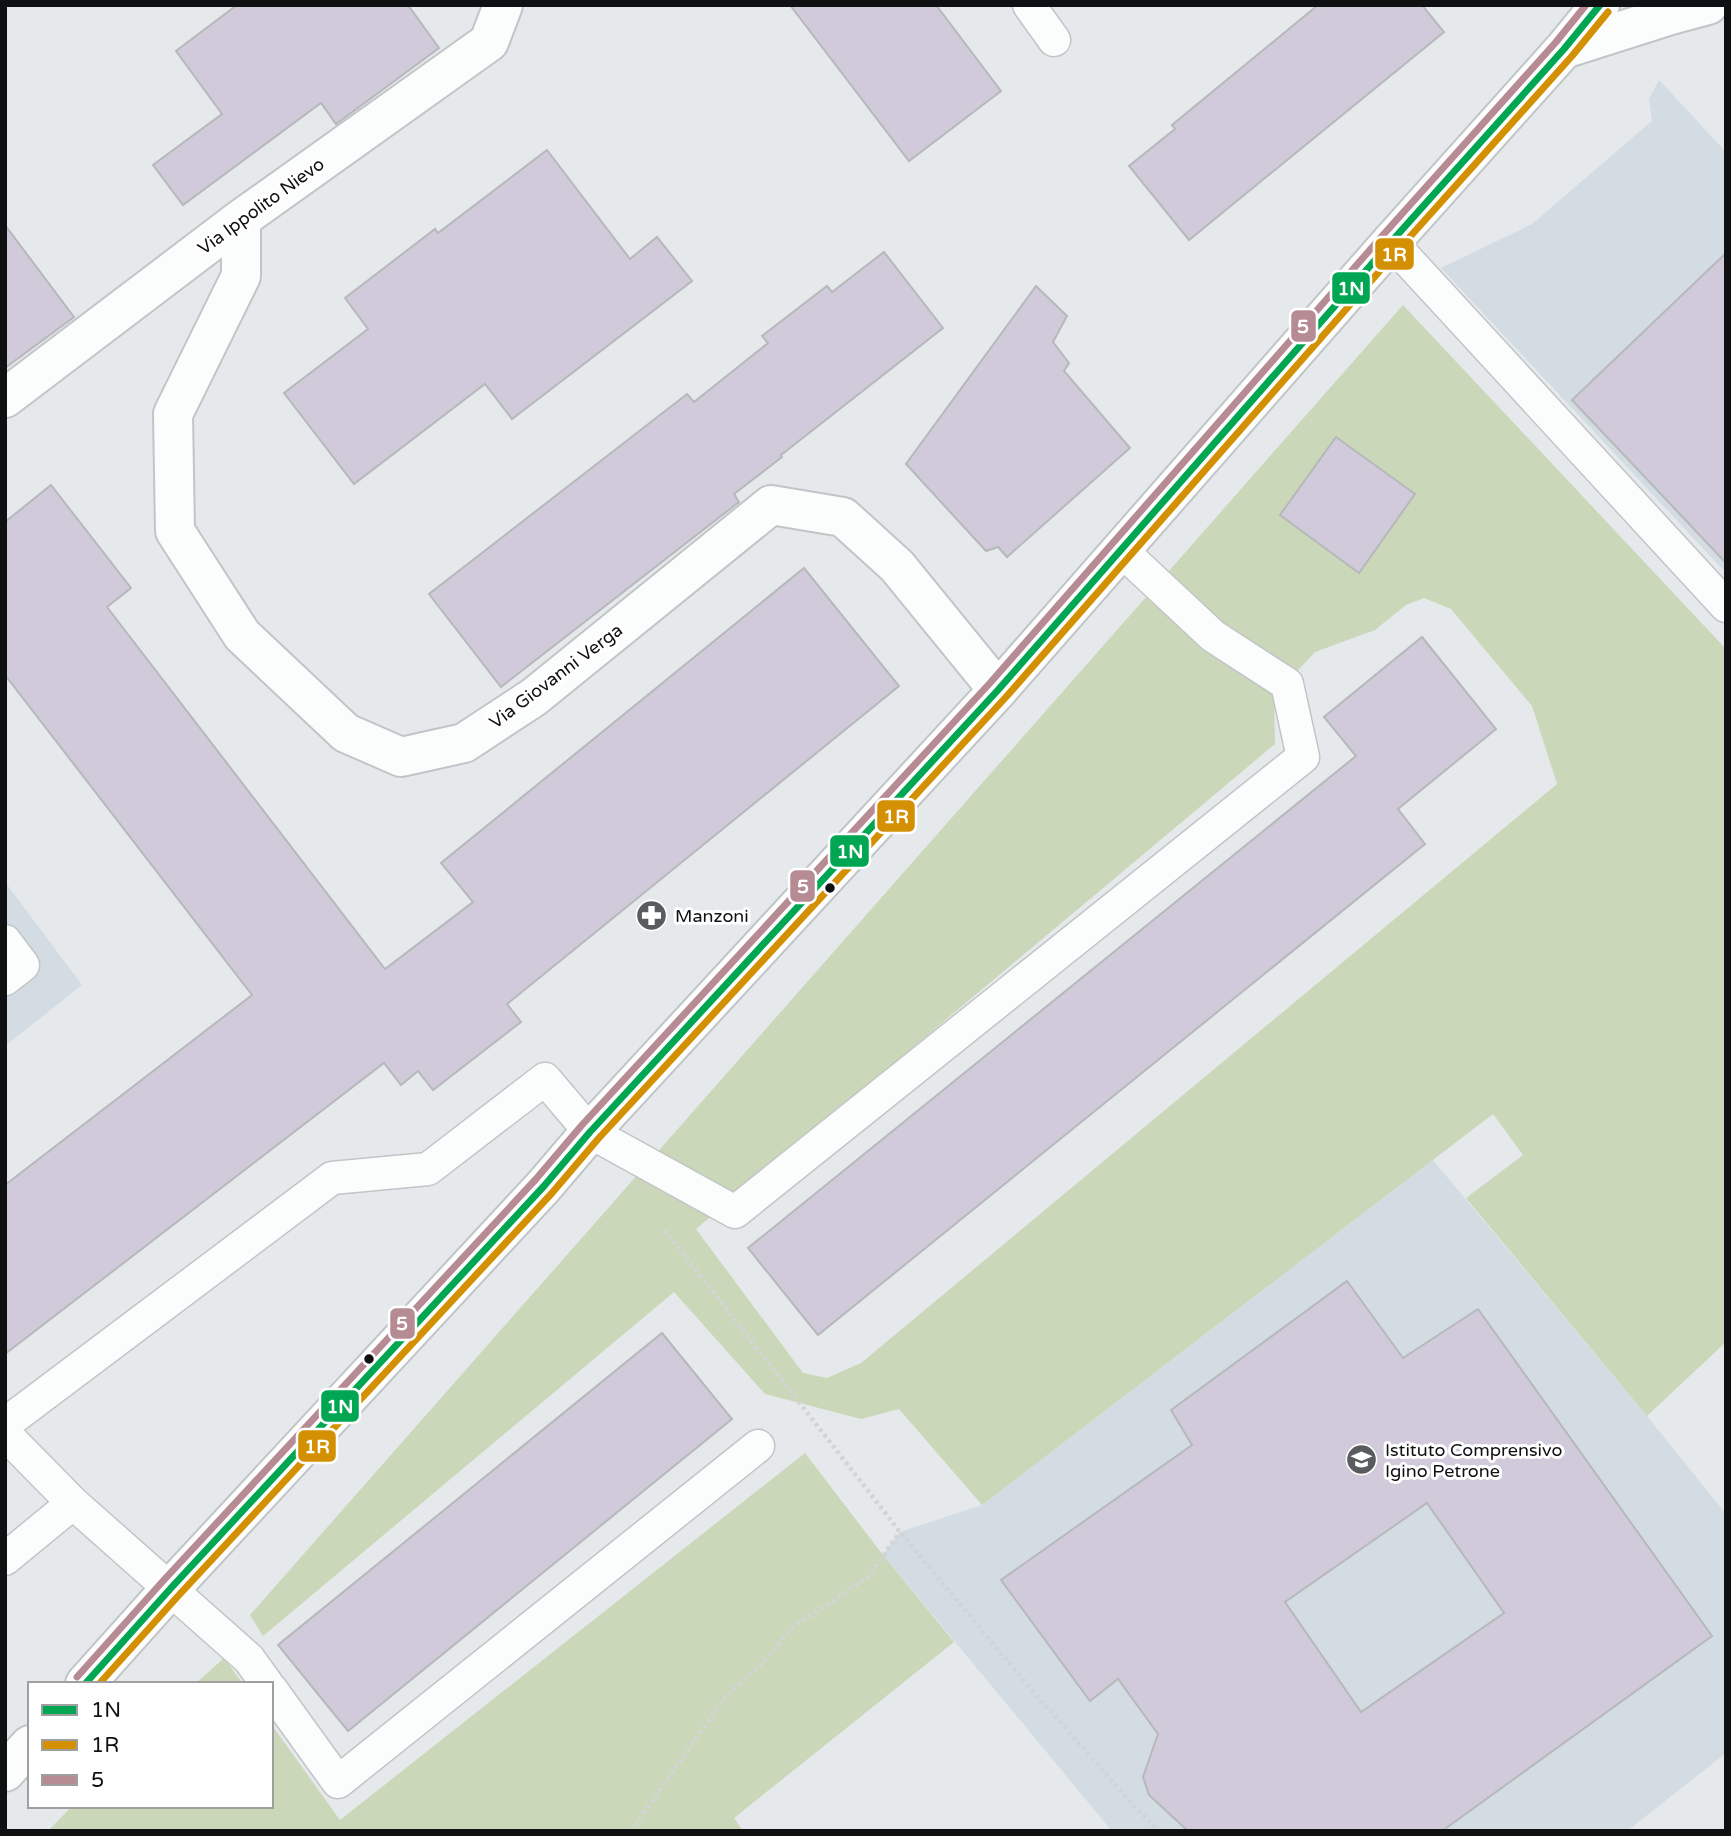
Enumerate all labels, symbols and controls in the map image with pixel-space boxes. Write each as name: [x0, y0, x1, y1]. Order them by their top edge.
street label: Via Ippolito Nievo: [194, 153, 328, 259]
line badge: 1R: [1374, 237, 1415, 271]
text: 1R: [1381, 244, 1407, 266]
line badge: 1N: [1331, 271, 1371, 305]
text: 1N: [1337, 278, 1365, 300]
line badge: 5: [1290, 309, 1317, 343]
text: 5: [1297, 316, 1309, 338]
street label: Via Giovanni Verga: [485, 619, 627, 733]
line badge: 1R: [876, 799, 916, 833]
text: 1R: [883, 806, 909, 828]
line badge: 1N: [829, 834, 870, 868]
text: 1N: [836, 841, 864, 863]
line badge: 5: [789, 869, 816, 903]
text: 5: [797, 876, 809, 898]
unlabelled marker: [823, 881, 837, 895]
pharmacy icon: Manzoni: [635, 899, 669, 933]
place label: Manzoni: [675, 905, 749, 927]
line badge: 5: [389, 1307, 416, 1340]
text: 5: [396, 1313, 408, 1335]
unlabelled marker: [362, 1352, 376, 1366]
line badge: 1N: [320, 1389, 360, 1423]
text: 1N: [326, 1396, 354, 1418]
line badge: 1R: [297, 1429, 337, 1463]
text: 1R: [304, 1436, 330, 1458]
place label: Istituto Comprensivo Igino Petrone: [1385, 1439, 1562, 1482]
school or university icon: Istituto Comprensivo Igino Petrone: [1345, 1443, 1379, 1477]
legend: [28, 1682, 273, 1808]
text: 1N: [91, 1698, 121, 1723]
text: 1R: [91, 1733, 119, 1758]
text: 5: [91, 1768, 104, 1793]

